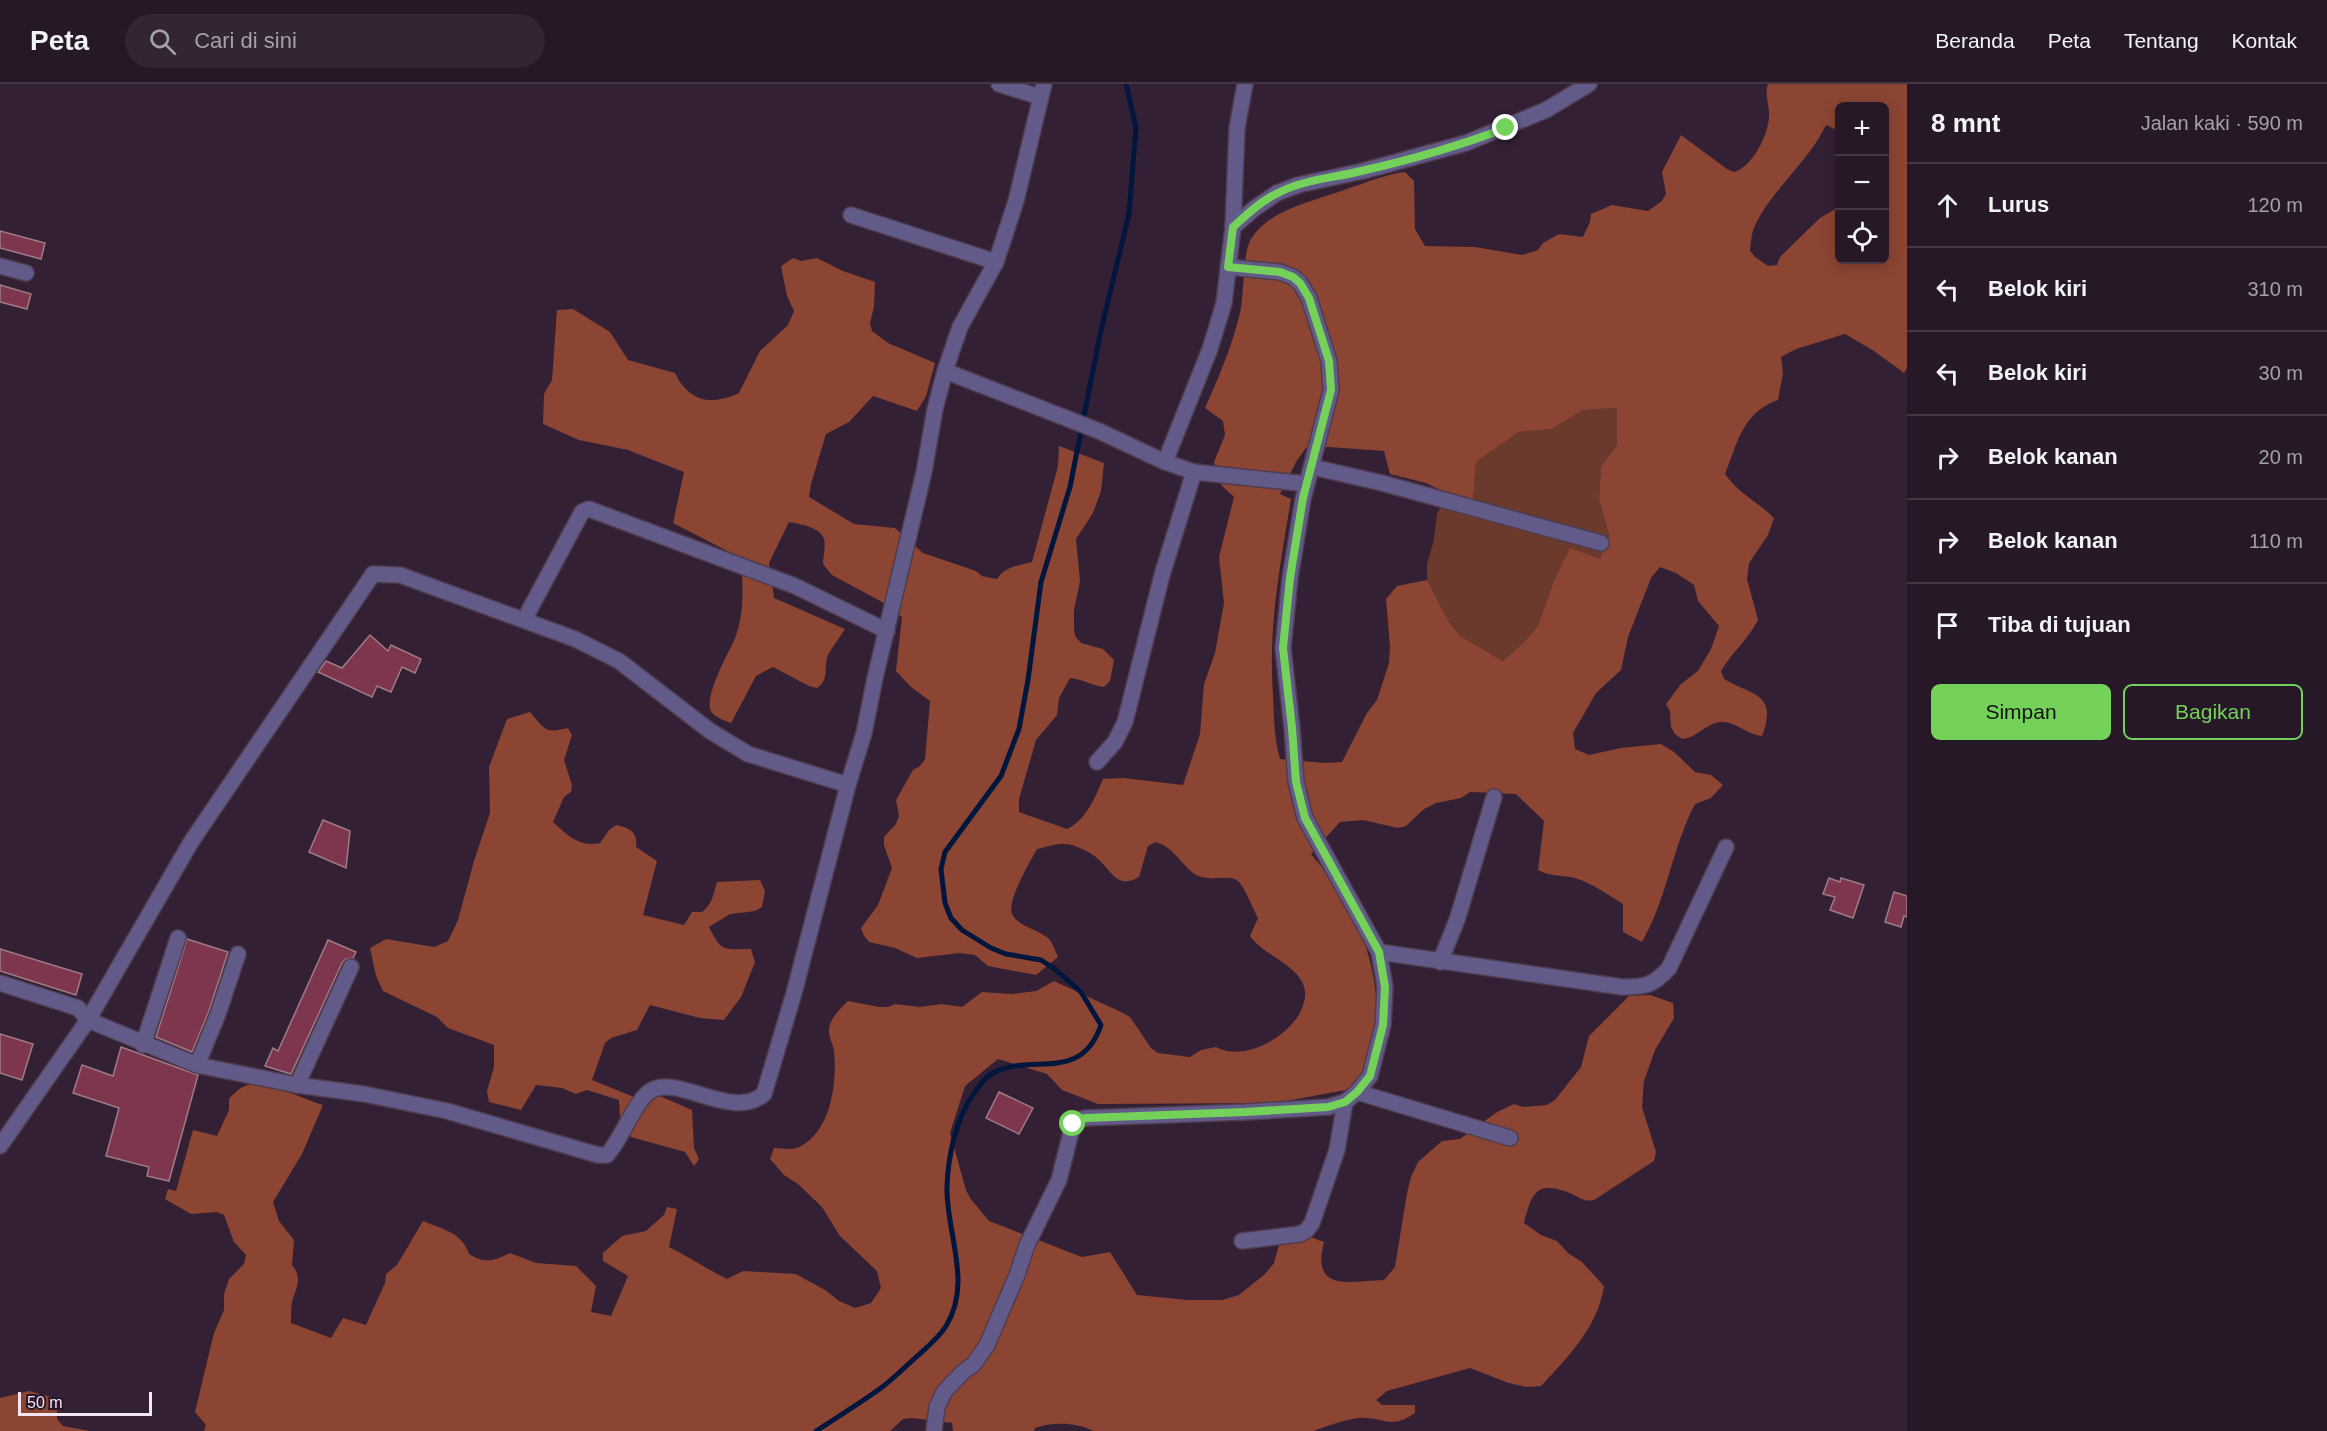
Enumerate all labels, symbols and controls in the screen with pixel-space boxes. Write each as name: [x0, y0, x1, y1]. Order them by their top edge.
search box: [125, 14, 545, 68]
text: Peta: [30, 25, 89, 56]
icon: search: [146, 25, 179, 58]
text: Cari di sini: [194, 28, 297, 53]
text: Beranda: [1935, 29, 2015, 52]
text: Peta: [2048, 29, 2091, 52]
text: Tentang: [2124, 29, 2199, 52]
text: Kontak: [2232, 29, 2297, 52]
map controls: [1835, 102, 1889, 264]
button: +: [1835, 102, 1889, 156]
text: 8 mnt: [1931, 108, 2000, 138]
text: Jalan kaki · 590 m: [2141, 112, 2303, 134]
route end: [1492, 114, 1518, 140]
button: −: [1835, 156, 1889, 210]
icon: ahead: [1931, 189, 1964, 222]
text: Lurus: [1988, 192, 2049, 217]
text: 120 m: [2247, 194, 2303, 216]
button: locate: [1835, 210, 1889, 264]
icon: left: [1931, 273, 1964, 306]
text: Belok kiri: [1988, 276, 2087, 301]
text: 310 m: [2247, 278, 2303, 300]
icon: left: [1931, 357, 1964, 390]
text: Belok kiri: [1988, 360, 2087, 385]
text: 30 m: [2259, 362, 2303, 384]
icon: right: [1931, 441, 1964, 474]
text: Belok kanan: [1988, 444, 2118, 469]
text: 20 m: [2259, 446, 2303, 468]
icon: right: [1931, 525, 1964, 558]
text: Belok kanan: [1988, 528, 2118, 553]
text: 110 m: [2249, 530, 2303, 552]
icon: arrive: [1931, 609, 1964, 642]
text: Tiba di tujuan: [1988, 612, 2131, 637]
button: Simpan: [1931, 684, 2111, 740]
button: Bagikan: [2123, 684, 2303, 740]
route start: [1059, 1110, 1085, 1136]
scale bar: [18, 1389, 152, 1416]
text: 50 m: [27, 1394, 63, 1411]

